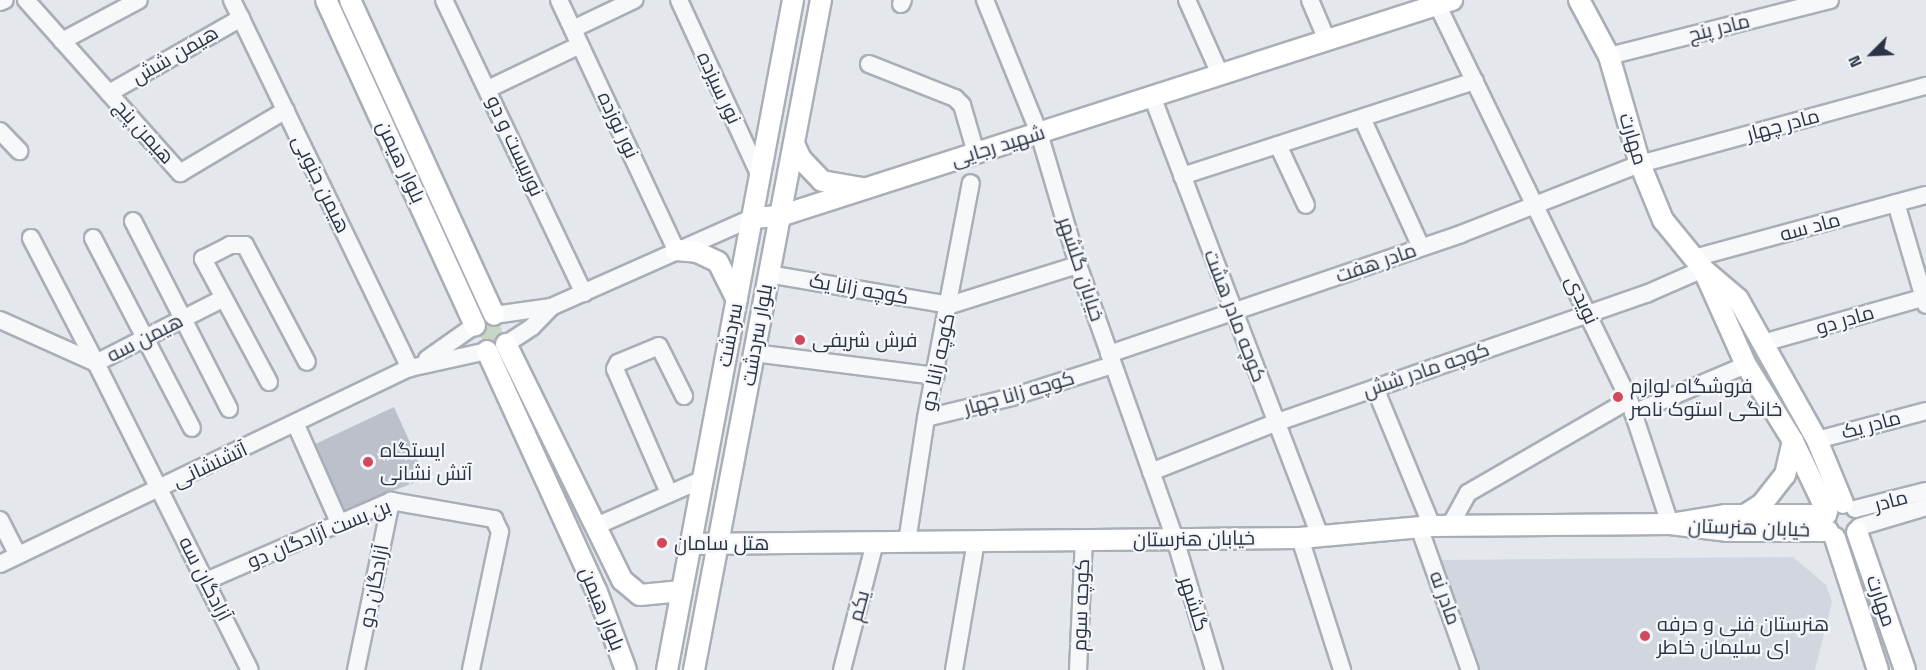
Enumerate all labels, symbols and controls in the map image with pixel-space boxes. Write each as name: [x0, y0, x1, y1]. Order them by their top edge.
street label: مادر پنج: [1686, 9, 1752, 47]
street label: هیمن شش: [127, 21, 223, 89]
north arrow: [1842, 24, 1902, 84]
street label: نور سیزده: [692, 48, 746, 128]
text: N: [1843, 52, 1867, 71]
street label: نور نوزده: [592, 88, 644, 162]
street label: نوربیست و دو: [481, 92, 549, 200]
street label: هیمن پنج: [109, 95, 179, 169]
street label: مادر چهار: [1744, 104, 1822, 146]
street label: مهارت: [1614, 110, 1652, 168]
street label: بلوار هیمن: [372, 117, 430, 207]
street label: شهید رجایی: [948, 120, 1048, 172]
street label: هیمن جنوبی: [287, 131, 355, 237]
street label: ماد سه: [1777, 207, 1843, 247]
street label: خیابان گلشهر: [1053, 214, 1109, 324]
street label: مادر هفت: [1332, 238, 1420, 288]
street label: کوچه مادر هشت: [1199, 246, 1271, 386]
street label: کوچه زانا یک: [807, 268, 911, 310]
street label: نویدی: [1560, 272, 1604, 328]
street label: بلوار سردشت: [736, 282, 778, 388]
street label: مادر دو: [1813, 300, 1877, 340]
street label: سردشت: [712, 301, 748, 369]
street label: هیمن سه: [103, 309, 187, 367]
street label: کوچه زانا دو: [916, 311, 960, 413]
place label: فرش شریفی: [812, 328, 917, 352]
marker: فرش شریفی: [793, 333, 807, 347]
street label: کوچه مادر شش: [1360, 337, 1492, 403]
street label: کوچه زانا چهار: [961, 366, 1077, 420]
place label: فروشگاه لوازم خانگى استوک ناصر: [1630, 374, 1782, 421]
marker: فروشگاه لوازم خانگى استوک ناصر: [1611, 390, 1625, 404]
street label: مادر یک: [1839, 406, 1903, 444]
street label: آتشنشانی: [169, 437, 251, 493]
place label: ایستگاه آتش نشانی: [380, 438, 472, 485]
marker: ایستگاه آتش نشانی: [361, 455, 375, 469]
street label: مادر: [1872, 485, 1910, 517]
street label: بن بست آزادگان دو: [244, 494, 394, 574]
street label: خیابان هنرستان: [1688, 514, 1810, 542]
street label: خیابان هنرستان: [1133, 526, 1255, 552]
place label: هتل سامان: [674, 531, 769, 555]
street label: آزادگان سه: [174, 533, 236, 625]
marker: هتل سامان: [655, 536, 669, 550]
street label: آزادگان دو: [354, 542, 394, 630]
street label: کوچه سوم: [1067, 558, 1095, 652]
street label: بلوار هیمن: [574, 564, 630, 654]
street label: مادر نه: [1424, 568, 1466, 628]
street label: مهارت: [1861, 572, 1901, 630]
street label: گلشهر: [1174, 574, 1214, 634]
street label: یکم: [843, 588, 875, 624]
place label: هنرستان فنی و حرفه ای سلیمان خاطر: [1657, 612, 1829, 659]
marker: هنرستان فنی و حرفه ای سلیمان خاطر: [1638, 629, 1652, 643]

